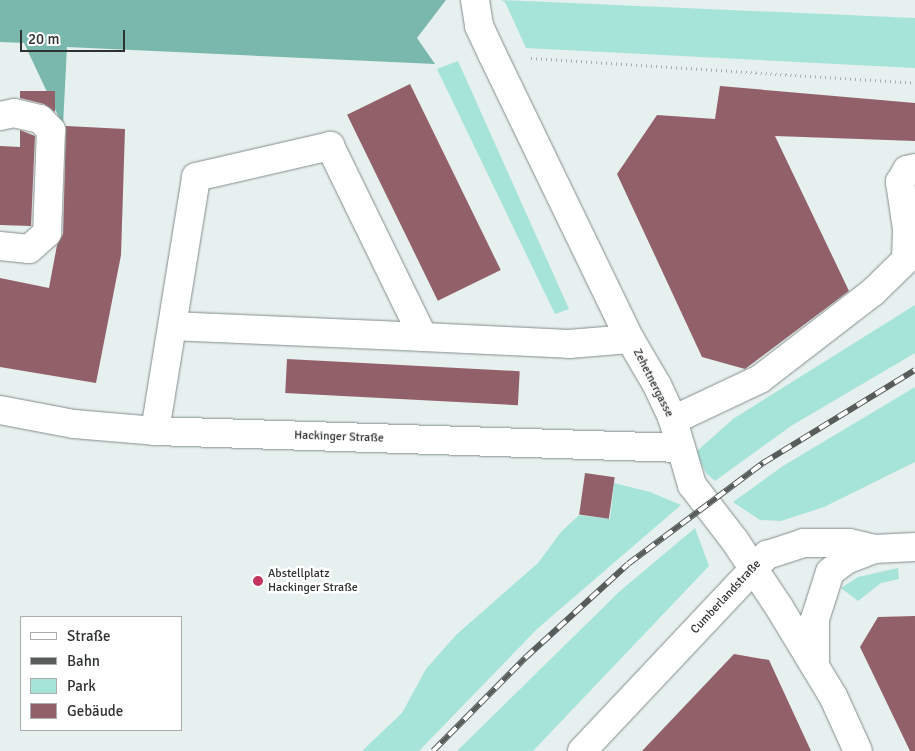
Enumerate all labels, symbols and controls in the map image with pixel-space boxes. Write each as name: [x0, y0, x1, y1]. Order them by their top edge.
scale bar: [22, 20, 128, 52]
text: 20 m: [28, 30, 59, 48]
street label: Zehetnergasse: [630, 346, 676, 420]
street label: Hackinger Straße: [294, 428, 384, 446]
street label: Cumberlandstraße: [688, 557, 764, 637]
place label: Abstellplatz Hackinger Straße: [268, 567, 358, 595]
marker: Abstellplatz Hackinger Straße: [252, 575, 264, 587]
legend: [20, 616, 182, 731]
text: Straße: [67, 627, 111, 645]
text: Bahn: [67, 652, 100, 670]
text: Park: [67, 677, 96, 695]
text: Gebäude: [67, 702, 123, 720]

